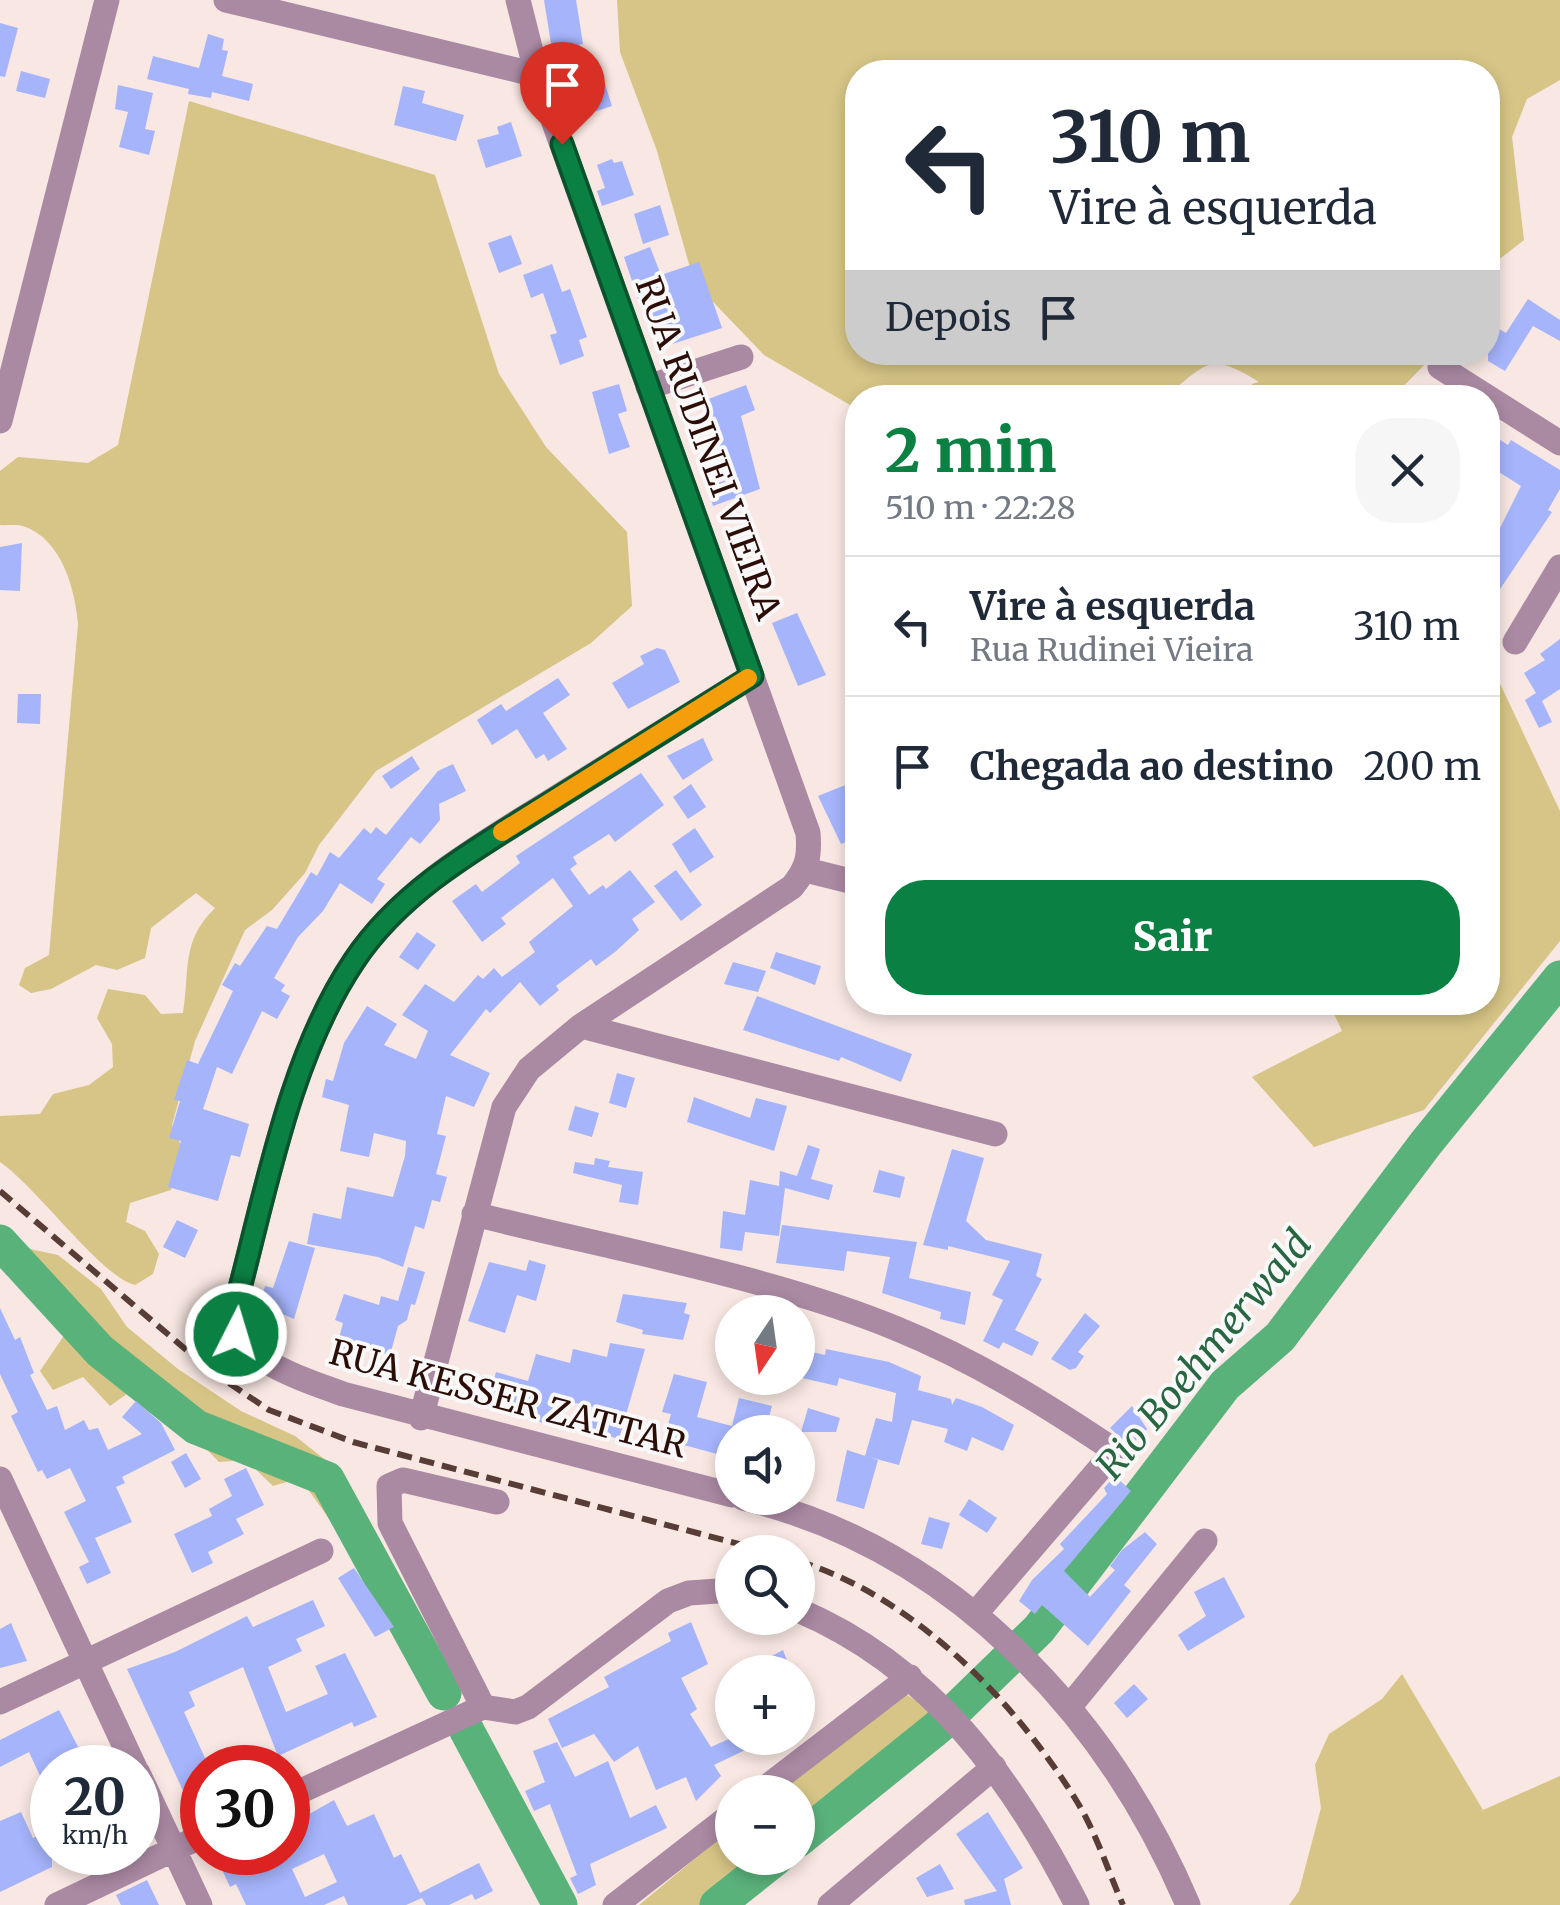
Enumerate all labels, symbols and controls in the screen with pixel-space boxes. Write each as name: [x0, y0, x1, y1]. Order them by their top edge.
pin: [520, 42, 605, 145]
icon: arrive: [535, 57, 590, 112]
text: 310 m: [1050, 93, 1250, 181]
icon: left: [885, 100, 1015, 230]
text: Vire à esquerda: [1050, 180, 1377, 236]
street label: RUA RUDINEI VIEIRA: [625, 271, 791, 626]
icon: arrive: [1031, 290, 1086, 345]
text: Depois: [885, 294, 1011, 341]
text: 2 min: [885, 413, 1057, 488]
button: close: [1355, 418, 1460, 523]
text: 510 m · 22:28: [885, 488, 1076, 528]
text: Vire à esquerda: [970, 583, 1255, 630]
icon: left: [885, 599, 940, 654]
text: 310 m: [1353, 603, 1460, 650]
text: Rua Rudinei Vieira: [970, 630, 1254, 670]
icon: arrive: [885, 739, 940, 794]
text: Chegada ao destino: [970, 743, 1333, 790]
text: 200 m: [1363, 743, 1481, 790]
button: Sair: [885, 880, 1460, 995]
water label: Rio Boehmerwald: [1086, 1221, 1321, 1488]
position arrow: [184, 1282, 288, 1386]
north arrow: [715, 1295, 815, 1395]
map controls: [715, 1295, 815, 1875]
street label: RUA KESSER ZATTAR: [325, 1330, 692, 1468]
button: sound: [715, 1415, 815, 1515]
button: search: [715, 1535, 815, 1635]
button: +: [715, 1655, 815, 1755]
speed limit sign: 30: [180, 1745, 310, 1875]
text: 20: [64, 1766, 126, 1829]
button: −: [715, 1775, 815, 1875]
text: km/h: [62, 1819, 128, 1851]

